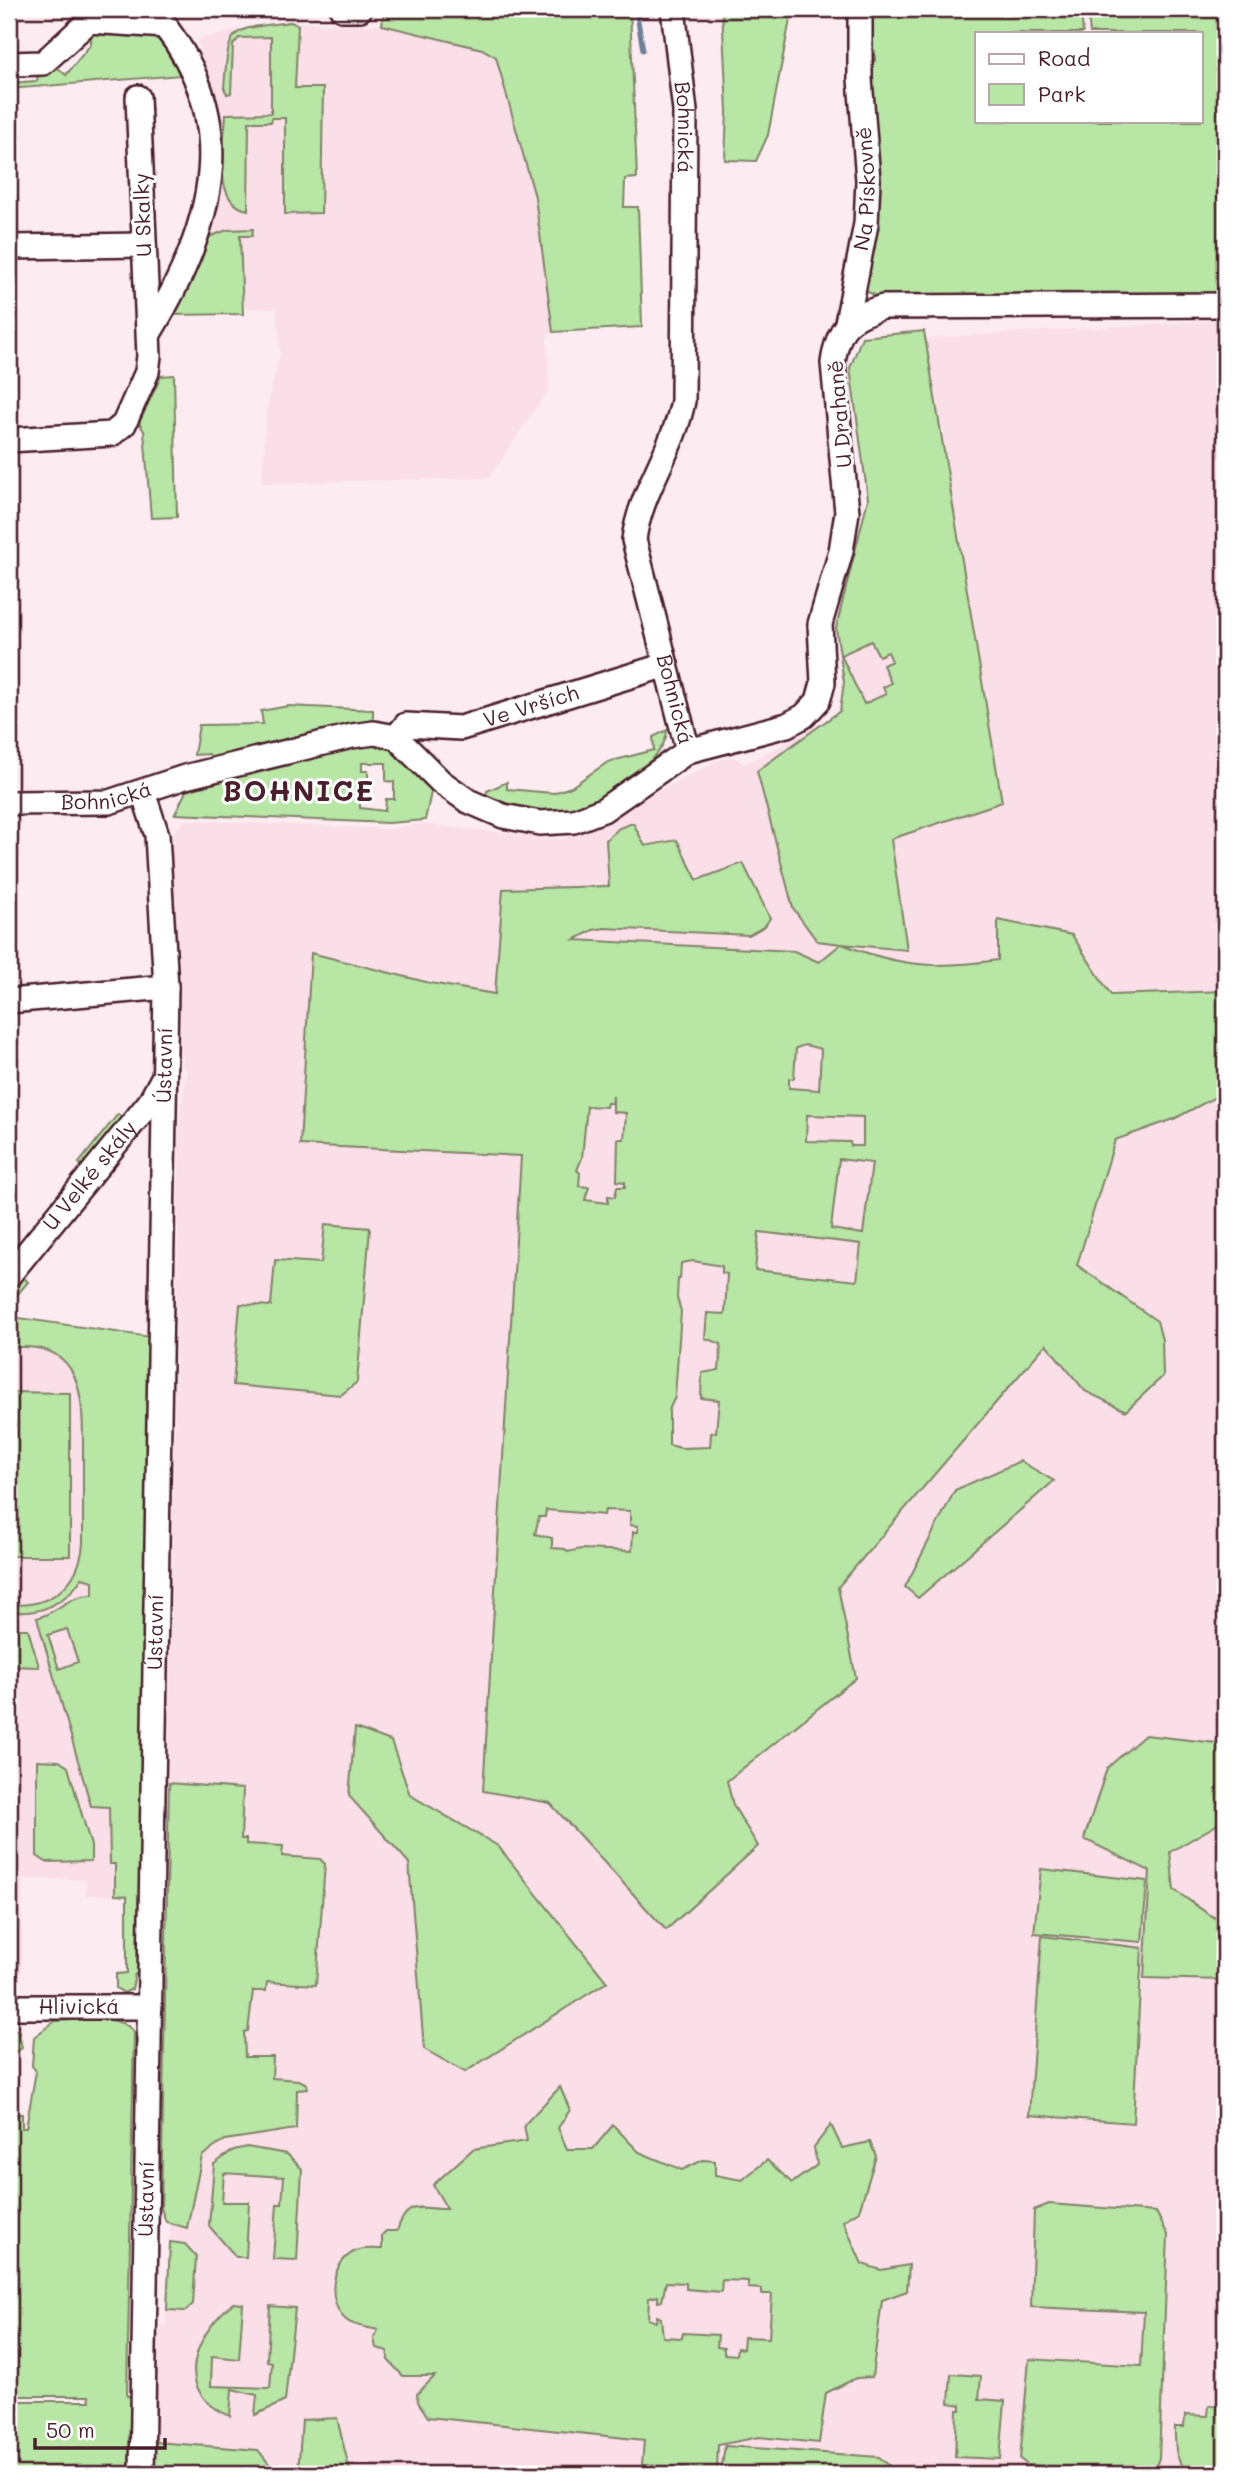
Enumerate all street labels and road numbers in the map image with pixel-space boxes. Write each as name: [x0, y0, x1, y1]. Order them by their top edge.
street label: Bohnická: [670, 80, 700, 173]
street label: Na Pískovně: [846, 126, 880, 253]
street label: U Skalky: [127, 173, 156, 258]
street label: U Drahaně: [820, 359, 857, 469]
street label: Bohnická: [652, 651, 701, 747]
street label: Ve Vrších: [480, 678, 582, 732]
street label: Bohnická: [61, 774, 155, 814]
street label: Ústavní: [149, 1027, 177, 1103]
street label: U Velké skály: [36, 1114, 142, 1235]
street label: Ústavní: [140, 1594, 168, 1670]
street label: Hlivická: [39, 1992, 119, 2019]
street label: Ústavní: [131, 2161, 159, 2237]

